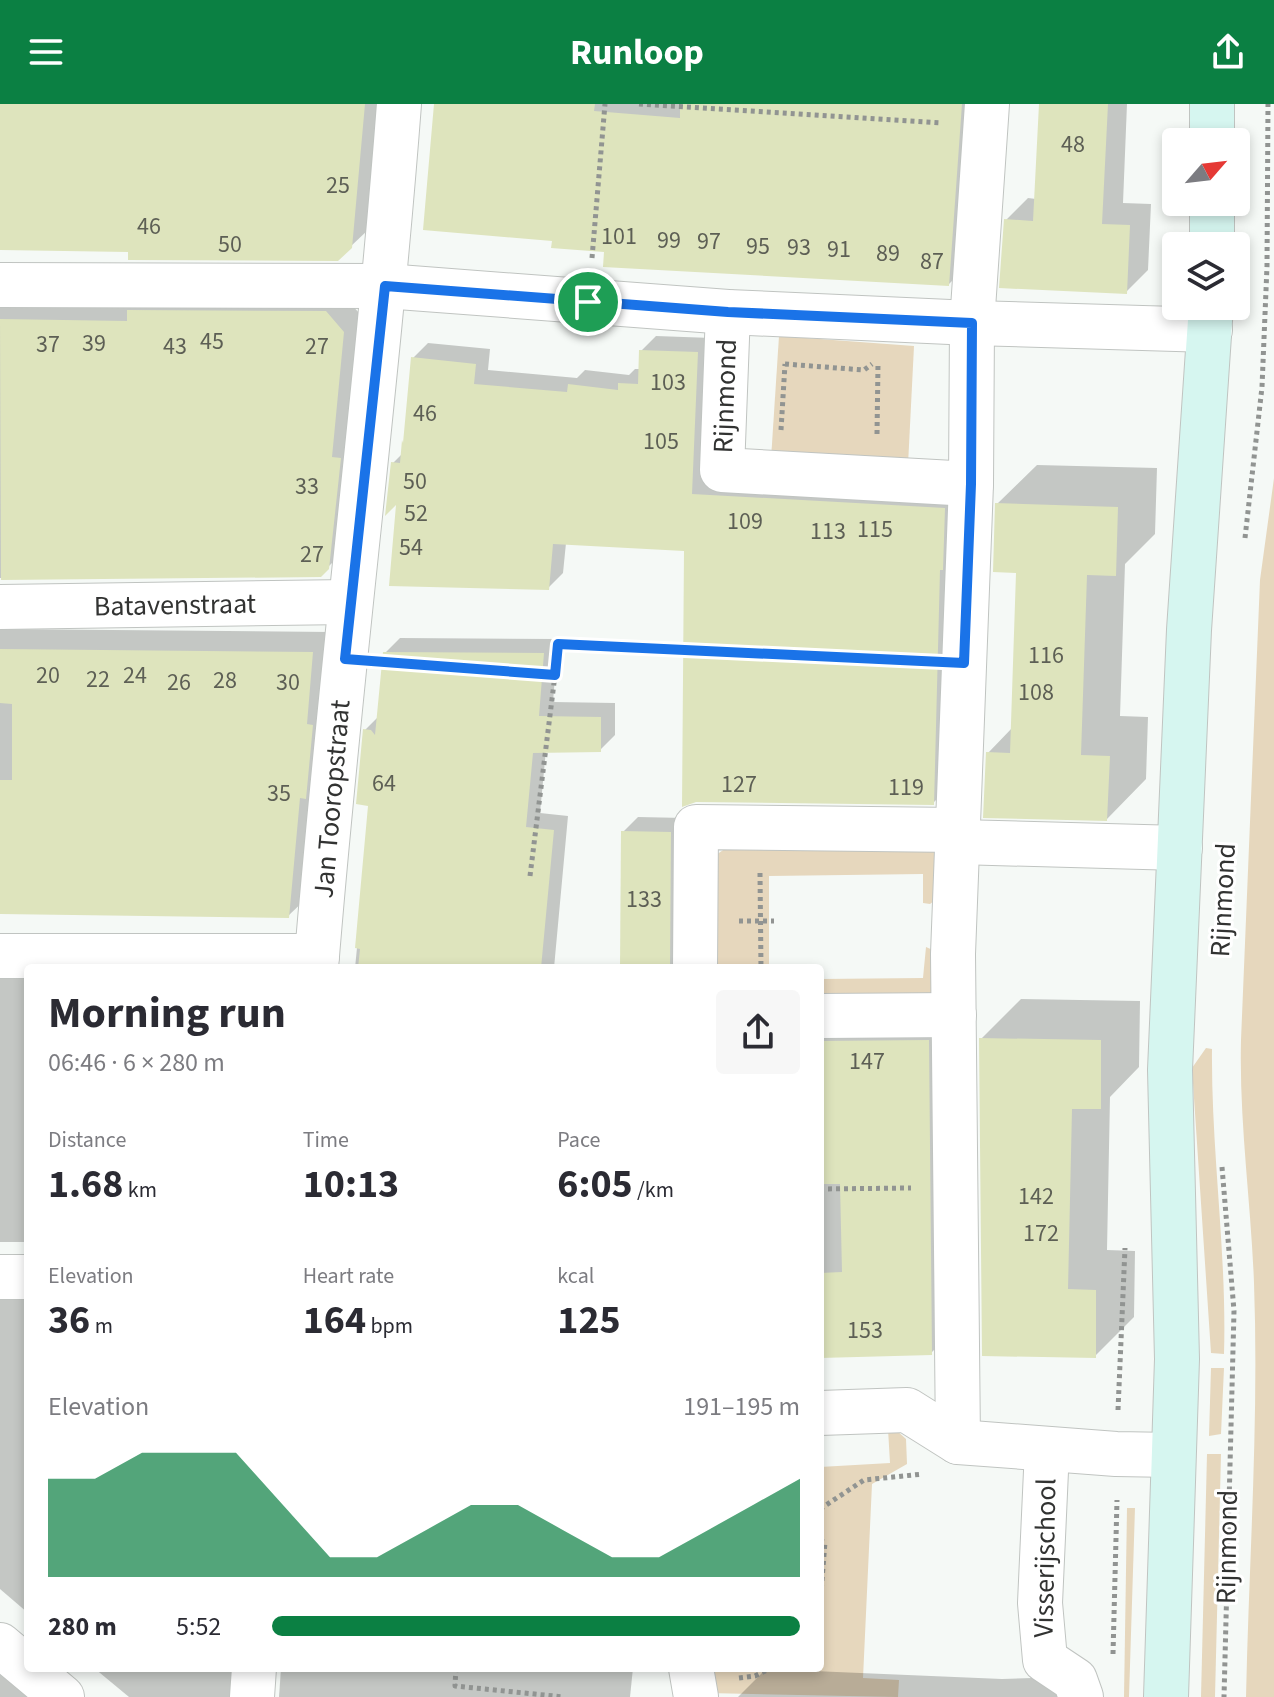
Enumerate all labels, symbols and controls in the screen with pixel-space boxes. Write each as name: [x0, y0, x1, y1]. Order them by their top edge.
text: Runloop: [570, 27, 704, 78]
icon: menu: [24, 30, 68, 74]
icon: share: [1206, 30, 1250, 74]
house number: 48: [1061, 127, 1085, 162]
north arrow: [1162, 128, 1250, 216]
map controls: [1162, 128, 1250, 320]
house number: 25: [326, 168, 350, 203]
house number: 46: [137, 209, 161, 244]
house number: 101: [601, 219, 637, 254]
house number: 99: [657, 223, 681, 258]
house number: 97: [697, 224, 721, 259]
house number: 50: [218, 227, 242, 262]
house number: 95: [746, 229, 770, 264]
house number: 93: [787, 230, 811, 265]
house number: 91: [827, 232, 851, 267]
button: layers: [1162, 232, 1250, 320]
house number: 89: [876, 236, 900, 271]
house number: 87: [920, 244, 944, 279]
pin: [554, 268, 622, 336]
icon: arrive: [566, 280, 610, 324]
house number: 45: [200, 324, 224, 359]
house number: 39: [82, 326, 106, 361]
house number: 37: [36, 327, 60, 362]
house number: 43: [163, 329, 187, 364]
house number: 27: [305, 329, 329, 364]
street label: Rijnmond: [703, 338, 747, 454]
house number: 103: [650, 365, 686, 400]
house number: 46: [413, 396, 437, 431]
house number: 105: [643, 424, 679, 459]
house number: 50: [403, 464, 427, 499]
house number: 33: [295, 469, 319, 504]
house number: 52: [404, 496, 428, 531]
house number: 109: [727, 504, 763, 539]
house number: 115: [857, 512, 893, 547]
house number: 113: [810, 514, 846, 549]
house number: 54: [399, 530, 423, 565]
house number: 27: [300, 537, 324, 572]
street label: Batavenstraat: [93, 584, 257, 626]
house number: 116: [1028, 638, 1064, 673]
house number: 20: [36, 658, 60, 693]
house number: 24: [123, 658, 147, 693]
house number: 22: [86, 662, 110, 697]
house number: 28: [213, 663, 237, 698]
house number: 26: [167, 665, 191, 700]
house number: 30: [276, 665, 300, 700]
house number: 108: [1018, 675, 1054, 710]
street label: Jan Tooropstraat: [303, 698, 361, 900]
house number: 64: [372, 766, 396, 801]
house number: 127: [721, 767, 757, 802]
house number: 119: [888, 770, 924, 805]
house number: 35: [267, 776, 291, 811]
street label: Rijnmond: [1200, 842, 1246, 958]
house number: 133: [626, 882, 662, 917]
text: Morning run: [48, 982, 286, 1045]
button: share: [716, 990, 800, 1074]
text: 06:46 · 6 × 280 m: [48, 1044, 225, 1081]
house number: 147: [849, 1044, 885, 1079]
text: Distance: [48, 1124, 126, 1156]
text: Time: [303, 1124, 349, 1156]
text: Pace: [557, 1124, 600, 1156]
text: 1.68: [48, 1156, 123, 1213]
text: 10:13: [303, 1156, 399, 1213]
text: 6:05: [557, 1156, 633, 1213]
text: km: [123, 1174, 157, 1206]
text: /km: [633, 1174, 674, 1206]
house number: 142: [1018, 1179, 1054, 1214]
house number: 172: [1023, 1216, 1059, 1251]
text: Elevation: [48, 1260, 134, 1292]
text: Heart rate: [303, 1260, 394, 1292]
text: kcal: [557, 1260, 594, 1292]
text: 36: [48, 1292, 90, 1349]
text: 164: [303, 1292, 366, 1349]
text: 125: [557, 1292, 621, 1349]
text: m: [90, 1310, 113, 1342]
text: bpm: [366, 1310, 413, 1342]
house number: 153: [847, 1313, 883, 1348]
text: Elevation: [48, 1388, 149, 1425]
text: 191–195 m: [683, 1388, 800, 1425]
street label: Visserijschool: [1024, 1478, 1066, 1638]
street label: Rijnmond: [1206, 1490, 1248, 1604]
text: 280 m: [48, 1608, 117, 1645]
text: 5:52: [176, 1608, 221, 1645]

